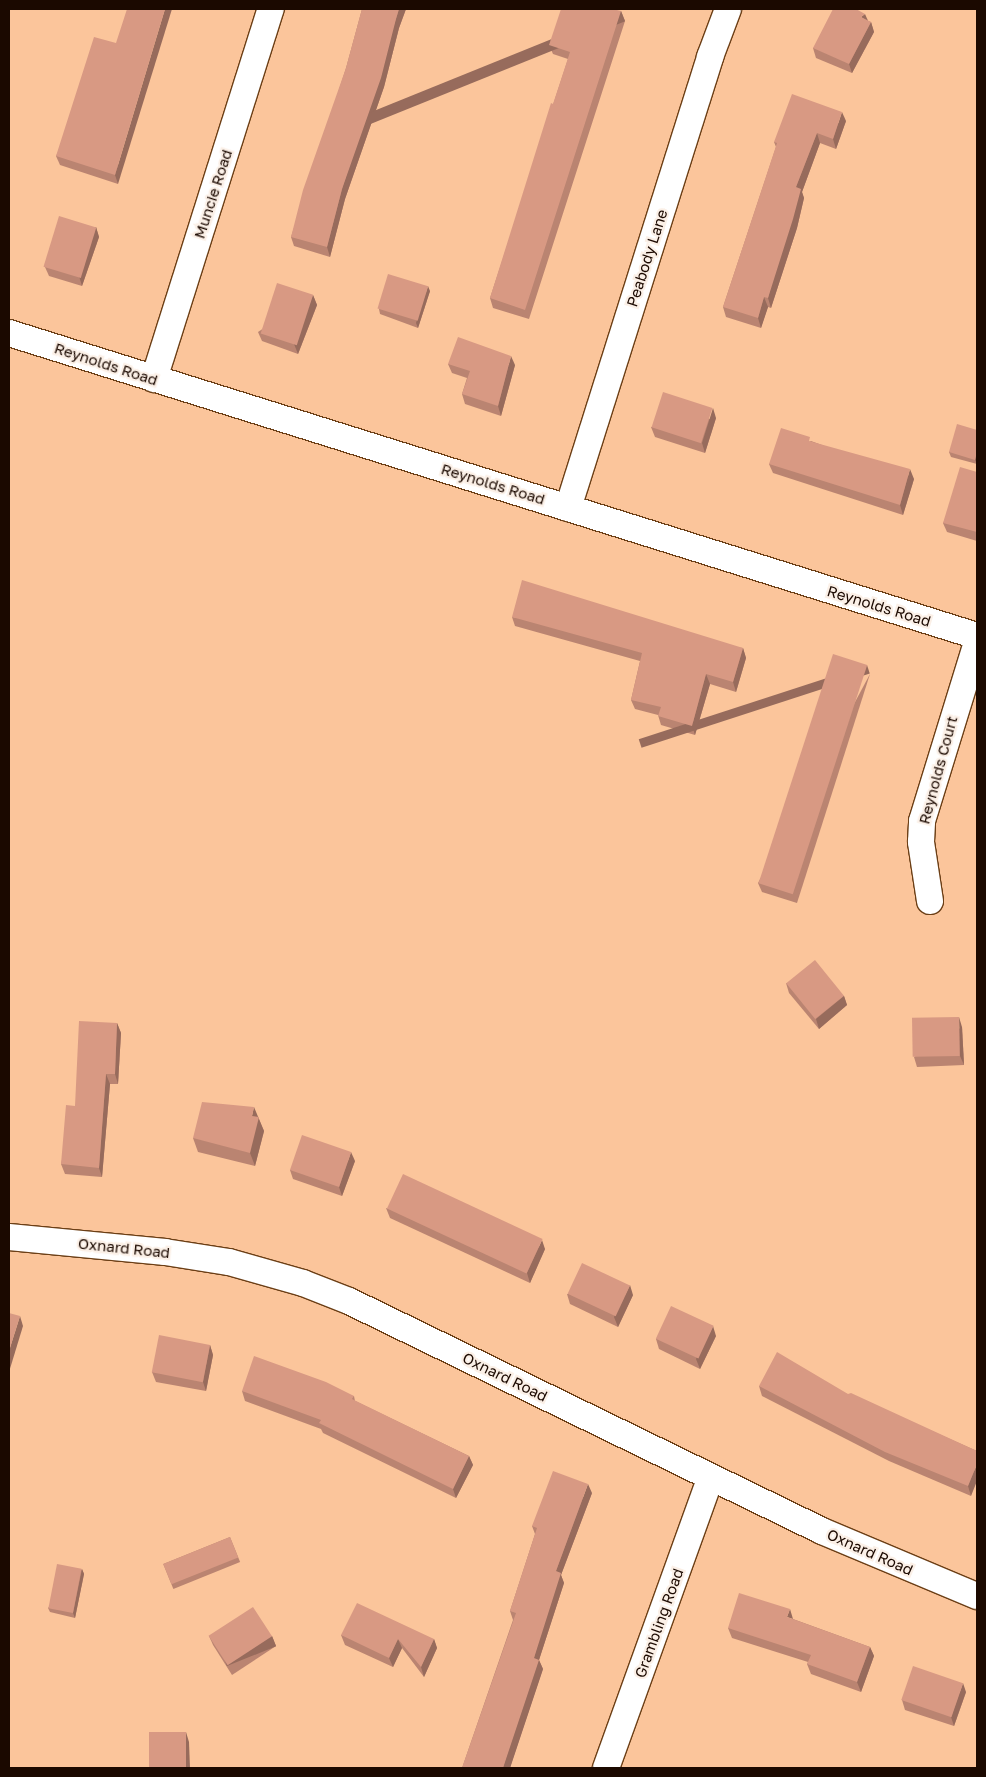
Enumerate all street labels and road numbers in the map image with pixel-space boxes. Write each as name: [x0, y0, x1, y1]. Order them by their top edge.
street label: Muncie Road: [190, 147, 236, 241]
street label: Peabody Lane: [623, 207, 671, 309]
street label: Reynolds Road: [52, 339, 160, 389]
street label: Reynolds Road: [439, 460, 547, 508]
street label: Reynolds Road: [825, 582, 933, 630]
street label: Reynolds Court: [915, 714, 961, 826]
street label: Oxnard Road: [77, 1234, 171, 1262]
street label: Oxnard Road: [460, 1349, 550, 1405]
street label: Oxnard Road: [824, 1525, 916, 1579]
street label: Grambling Road: [631, 1566, 687, 1680]

